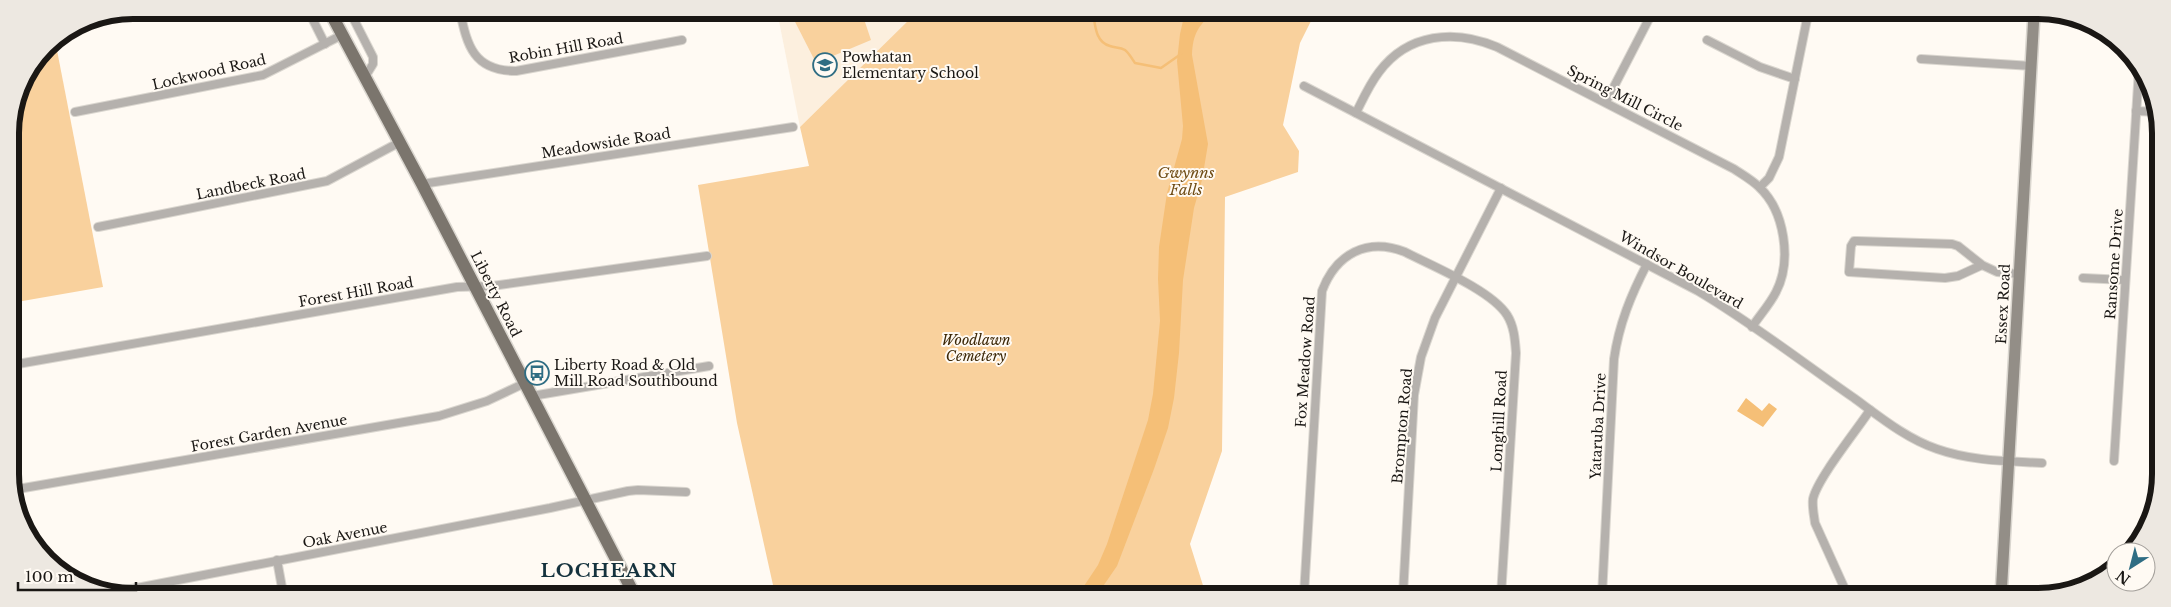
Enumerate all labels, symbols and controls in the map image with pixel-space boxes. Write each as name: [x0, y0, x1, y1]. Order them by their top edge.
street label: Robin Hill Road: [507, 29, 625, 67]
place label: Powhatan Elementary School: [842, 48, 979, 82]
street label: Lockwood Road: [150, 50, 268, 94]
school or university icon: Powhatan Elementary School: [812, 52, 838, 78]
street label: Spring Mill Circle: [1564, 61, 1686, 135]
street label: Meadowside Road: [540, 124, 672, 162]
water label: Gwynns Falls: [1158, 163, 1215, 199]
street label: Landbeck Road: [195, 164, 308, 203]
street label: Ransome Drive: [2101, 208, 2127, 320]
street label: Windsor Boulevard: [1615, 227, 1747, 313]
street label: Liberty Road: [467, 248, 526, 340]
street label: Essex Road: [1992, 263, 2014, 345]
street label: Forest Hill Road: [297, 273, 415, 311]
street label: Fox Meadow Road: [1291, 295, 1319, 428]
park label: Woodlawn Cemetery: [941, 331, 1011, 365]
place label: Liberty Road & Old Mill Road Southbound: [554, 356, 718, 390]
bus stop icon: Liberty Road & Old Mill Road Southbound: [524, 360, 550, 386]
street label: Brompton Road: [1388, 367, 1416, 485]
street label: Longhill Road: [1487, 369, 1511, 472]
street label: Yataruba Drive: [1586, 372, 1610, 481]
street label: Forest Garden Avenue: [189, 410, 349, 456]
street label: Oak Avenue: [301, 518, 389, 552]
north arrow: [2106, 542, 2156, 592]
district label: LOCHEARN: [540, 559, 678, 582]
scale bar: [18, 560, 135, 592]
text: N: [2113, 566, 2134, 589]
text: 100 m: [25, 567, 74, 586]

